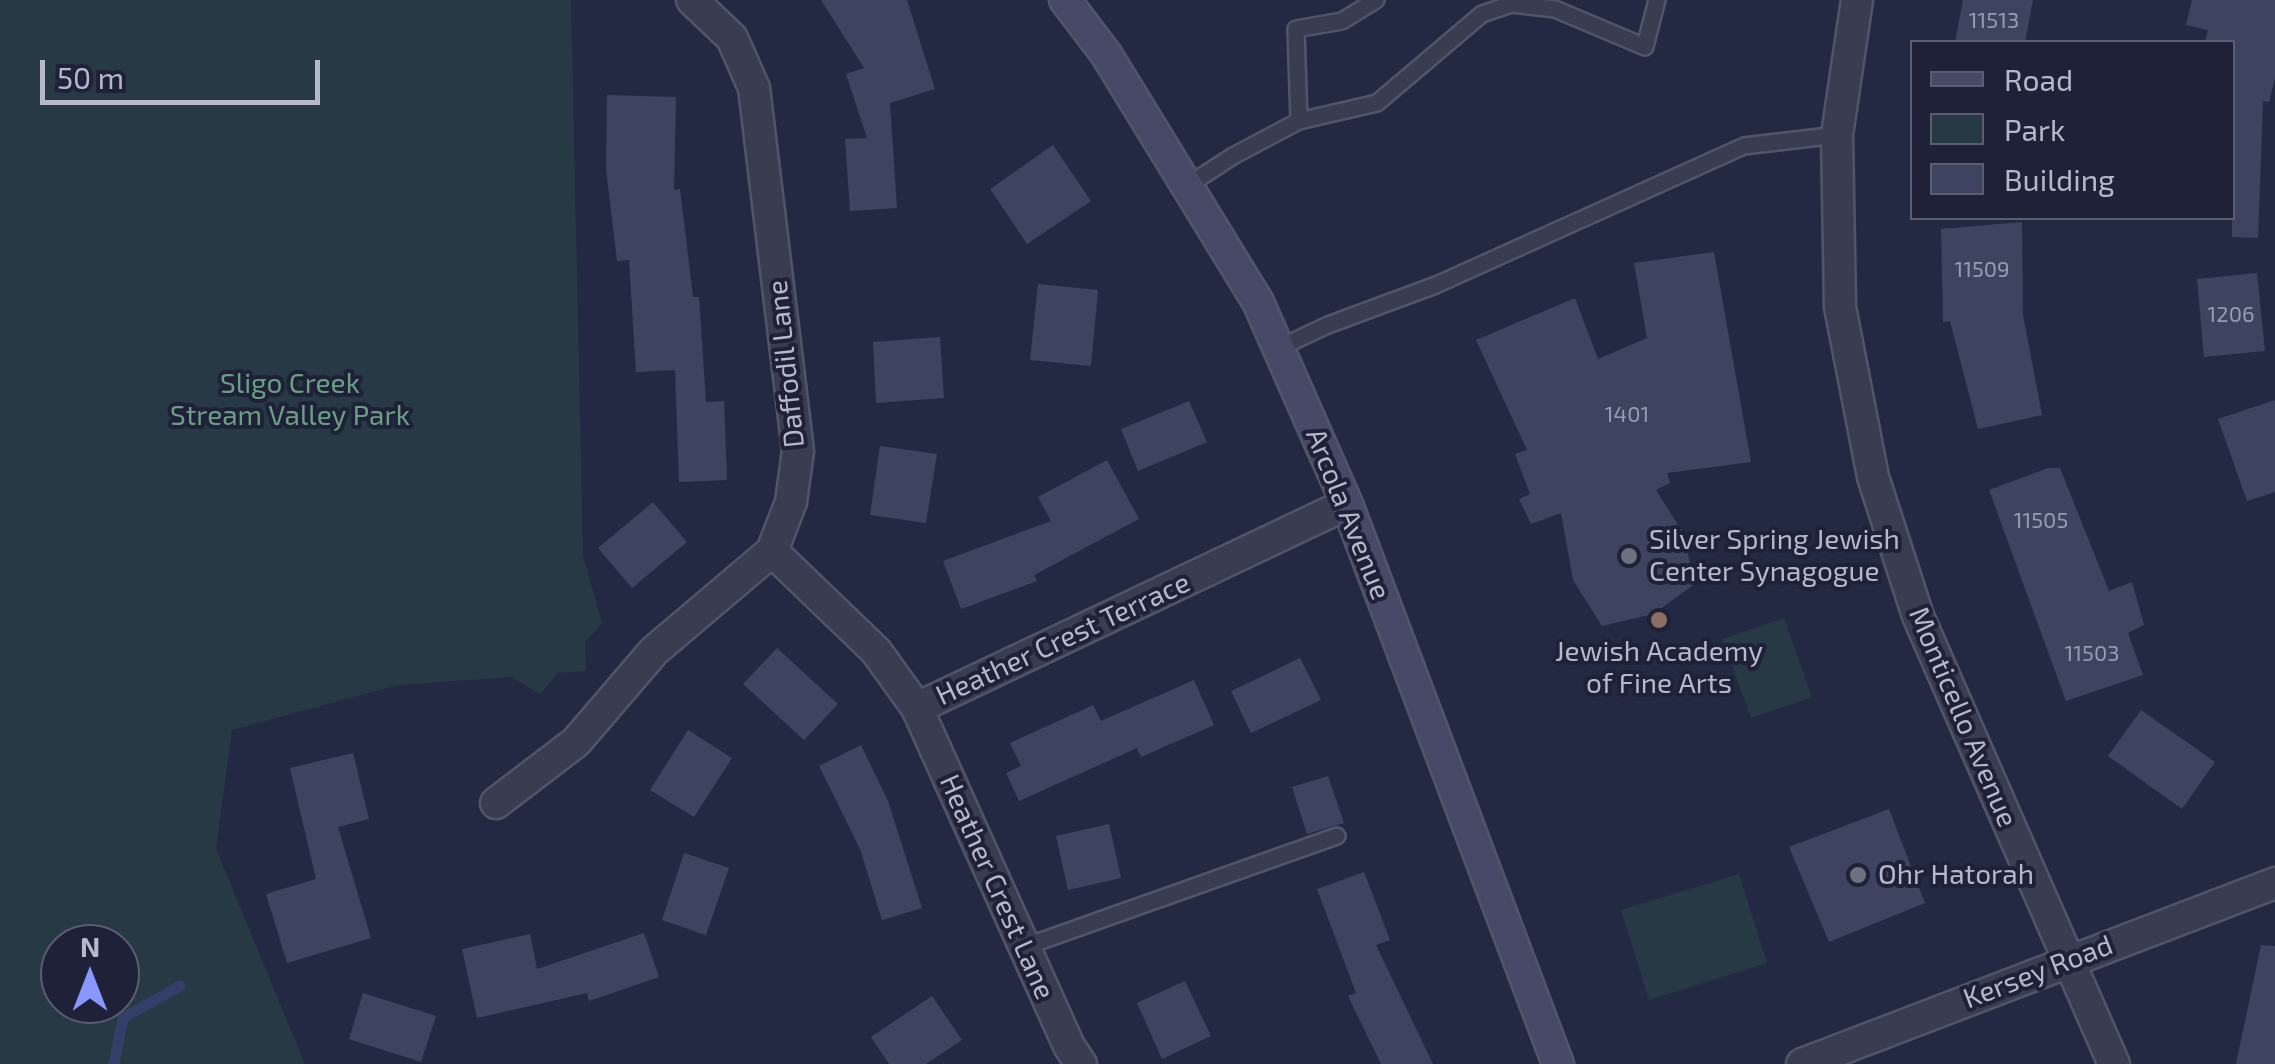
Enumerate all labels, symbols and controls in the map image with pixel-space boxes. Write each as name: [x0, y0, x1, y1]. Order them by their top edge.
house number: 11513: [1969, 8, 2019, 34]
scale bar: [45, 40, 325, 102]
legend: [1910, 40, 2235, 220]
text: 50 m: [57, 59, 124, 95]
text: Road: [2004, 61, 2073, 97]
text: Park: [2004, 111, 2065, 147]
text: Building: [2004, 161, 2115, 197]
house number: 11509: [1954, 257, 2010, 283]
street label: Daffodil Lane: [761, 279, 811, 449]
house number: 1206: [2208, 302, 2254, 328]
park label: Sligo Creek Stream Valley Park: [170, 367, 410, 433]
house number: 1401: [1605, 402, 1649, 428]
street label: Arcola Avenue: [1298, 424, 1398, 604]
house number: 11505: [2014, 508, 2068, 534]
place label: Silver Spring Jewish Center Synagogue: [1649, 523, 1900, 589]
marker: Silver Spring Jewish Center Synagogue: [1618, 545, 1640, 567]
street label: Heather Crest Terrace: [931, 565, 1195, 713]
street label: Monticello Avenue: [1902, 602, 2024, 832]
marker: Jewish Academy of Fine Arts: [1648, 609, 1670, 631]
place label: Jewish Academy of Fine Arts: [1555, 635, 1763, 701]
house number: 11503: [2065, 641, 2119, 667]
street label: Heather Crest Lane: [932, 769, 1062, 1005]
place label: Ohr Hatorah: [1878, 858, 2034, 892]
marker: Ohr Hatorah: [1847, 864, 1869, 886]
north arrow: [40, 924, 140, 1024]
street label: Kersey Road: [1959, 928, 2117, 1016]
text: N: [80, 929, 100, 963]

